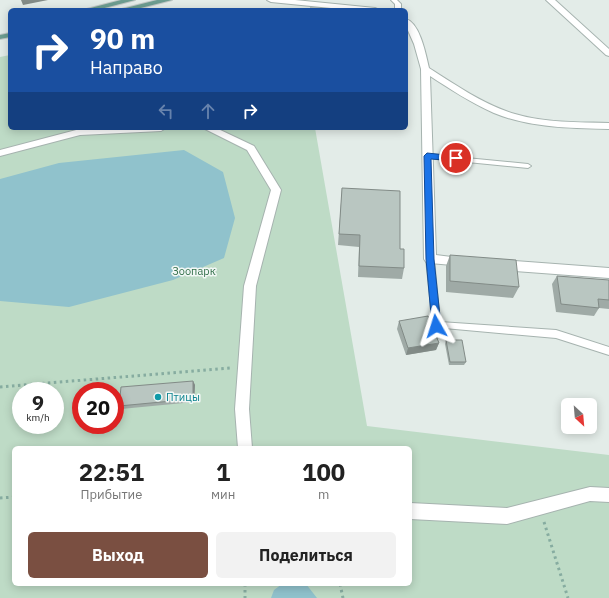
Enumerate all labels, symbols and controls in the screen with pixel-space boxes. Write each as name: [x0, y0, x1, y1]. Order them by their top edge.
text: 90 m: [90, 20, 155, 57]
icon: right: [24, 24, 76, 76]
text: Направо: [90, 56, 163, 79]
icon: left: [155, 100, 177, 122]
icon: ahead: [197, 100, 219, 122]
icon: right: [239, 100, 261, 122]
pin: [439, 141, 473, 175]
icon: arrive: [445, 147, 467, 169]
park label: Зоопарк: [172, 264, 216, 278]
position arrow: [415, 305, 457, 347]
speed limit sign: 20: [72, 382, 124, 434]
text: 9: [32, 389, 44, 416]
place label: Птицы: [166, 390, 200, 404]
marker: Птицы: [153, 392, 163, 402]
north arrow: [561, 398, 597, 434]
map controls: [561, 398, 597, 434]
text: km/h: [26, 411, 50, 424]
text: 22:51: [79, 456, 144, 488]
text: 1: [216, 456, 230, 488]
text: 100: [302, 456, 345, 488]
text: Прибытие: [81, 486, 142, 503]
text: мин: [211, 486, 235, 503]
text: m: [318, 486, 329, 503]
button: Выход: [28, 532, 208, 578]
button: Поделиться: [216, 532, 396, 578]

